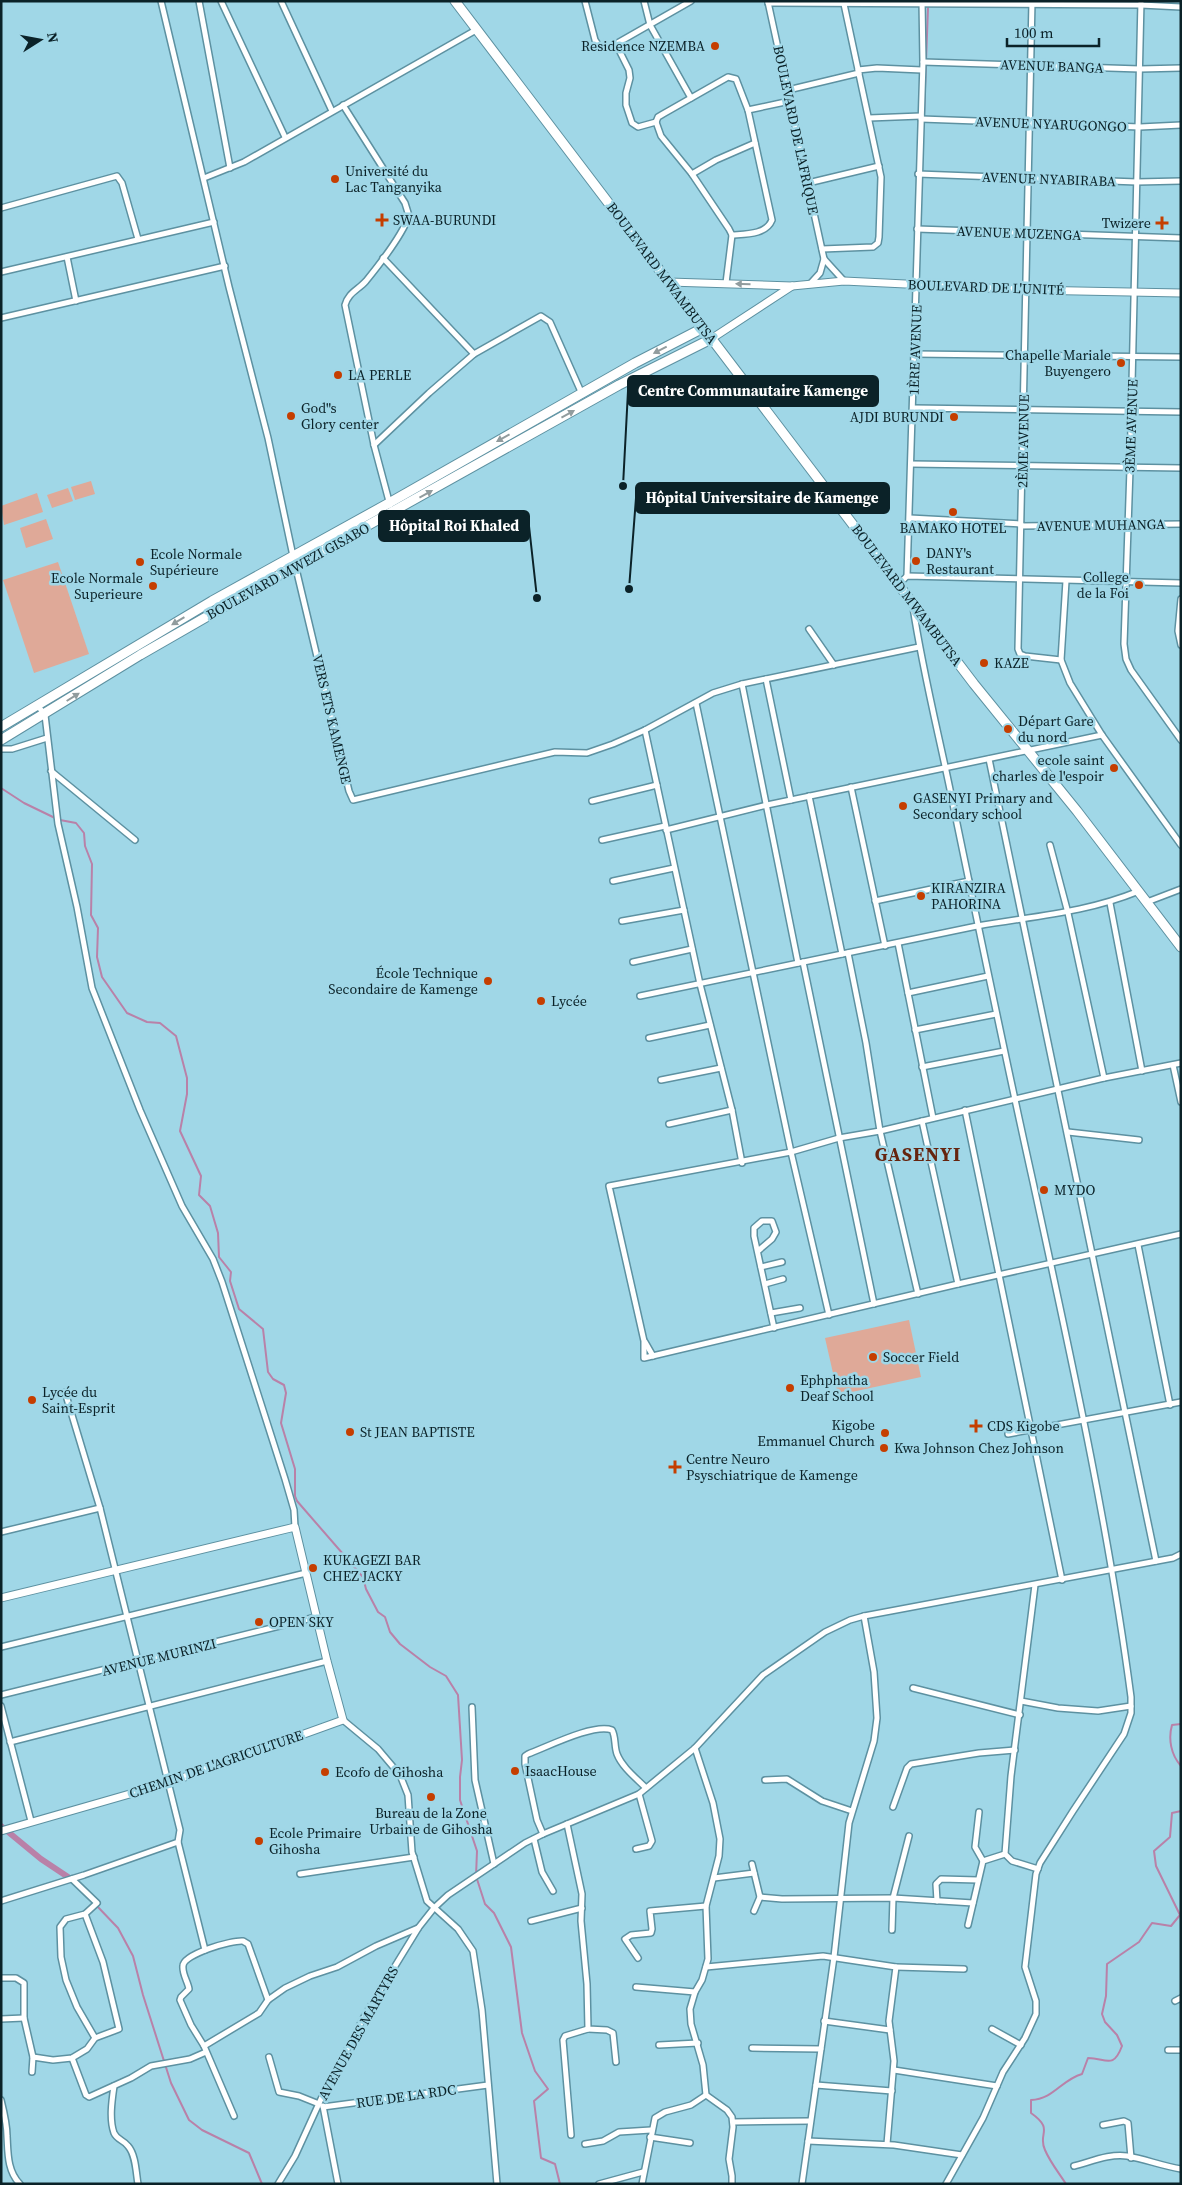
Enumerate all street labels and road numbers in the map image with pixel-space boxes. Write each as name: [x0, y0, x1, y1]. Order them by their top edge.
street label: BOULEVARD DE L'AFRIQUE: [768, 44, 824, 216]
street label: AVENUE BANGA: [1000, 54, 1105, 78]
street label: AVENUE NYARUGONGO: [975, 111, 1127, 137]
street label: AVENUE NYABIRABA: [982, 167, 1117, 191]
street label: BOULEVARD MWAMBUTSA: [602, 198, 723, 349]
street label: AVENUE MUZENGA: [956, 221, 1082, 245]
street label: BOULEVARD DE L'UNITÉ: [907, 274, 1065, 300]
street label: 1ÈRE AVENUE: [903, 305, 927, 395]
street label: 3ÈME AVENUE: [1119, 379, 1143, 473]
street label: 2ÈME AVENUE: [1012, 394, 1034, 488]
street label: AVENUE MUHANGA: [1036, 514, 1166, 536]
street label: BOULEVARD MWEZI GISABO: [203, 518, 373, 624]
street label: BOULEVARD MWAMBUTSA: [847, 520, 968, 671]
street label: VERS ETS KAMENGE: [307, 652, 357, 786]
street label: AVENUE MURINZI: [100, 1633, 218, 1681]
street label: CHEMIN DE L'AGRICULTURE: [126, 1725, 306, 1803]
street label: AVENUE DES MARTYRS: [313, 1963, 403, 2103]
street label: RUE DE LA RDC: [355, 2079, 457, 2113]

